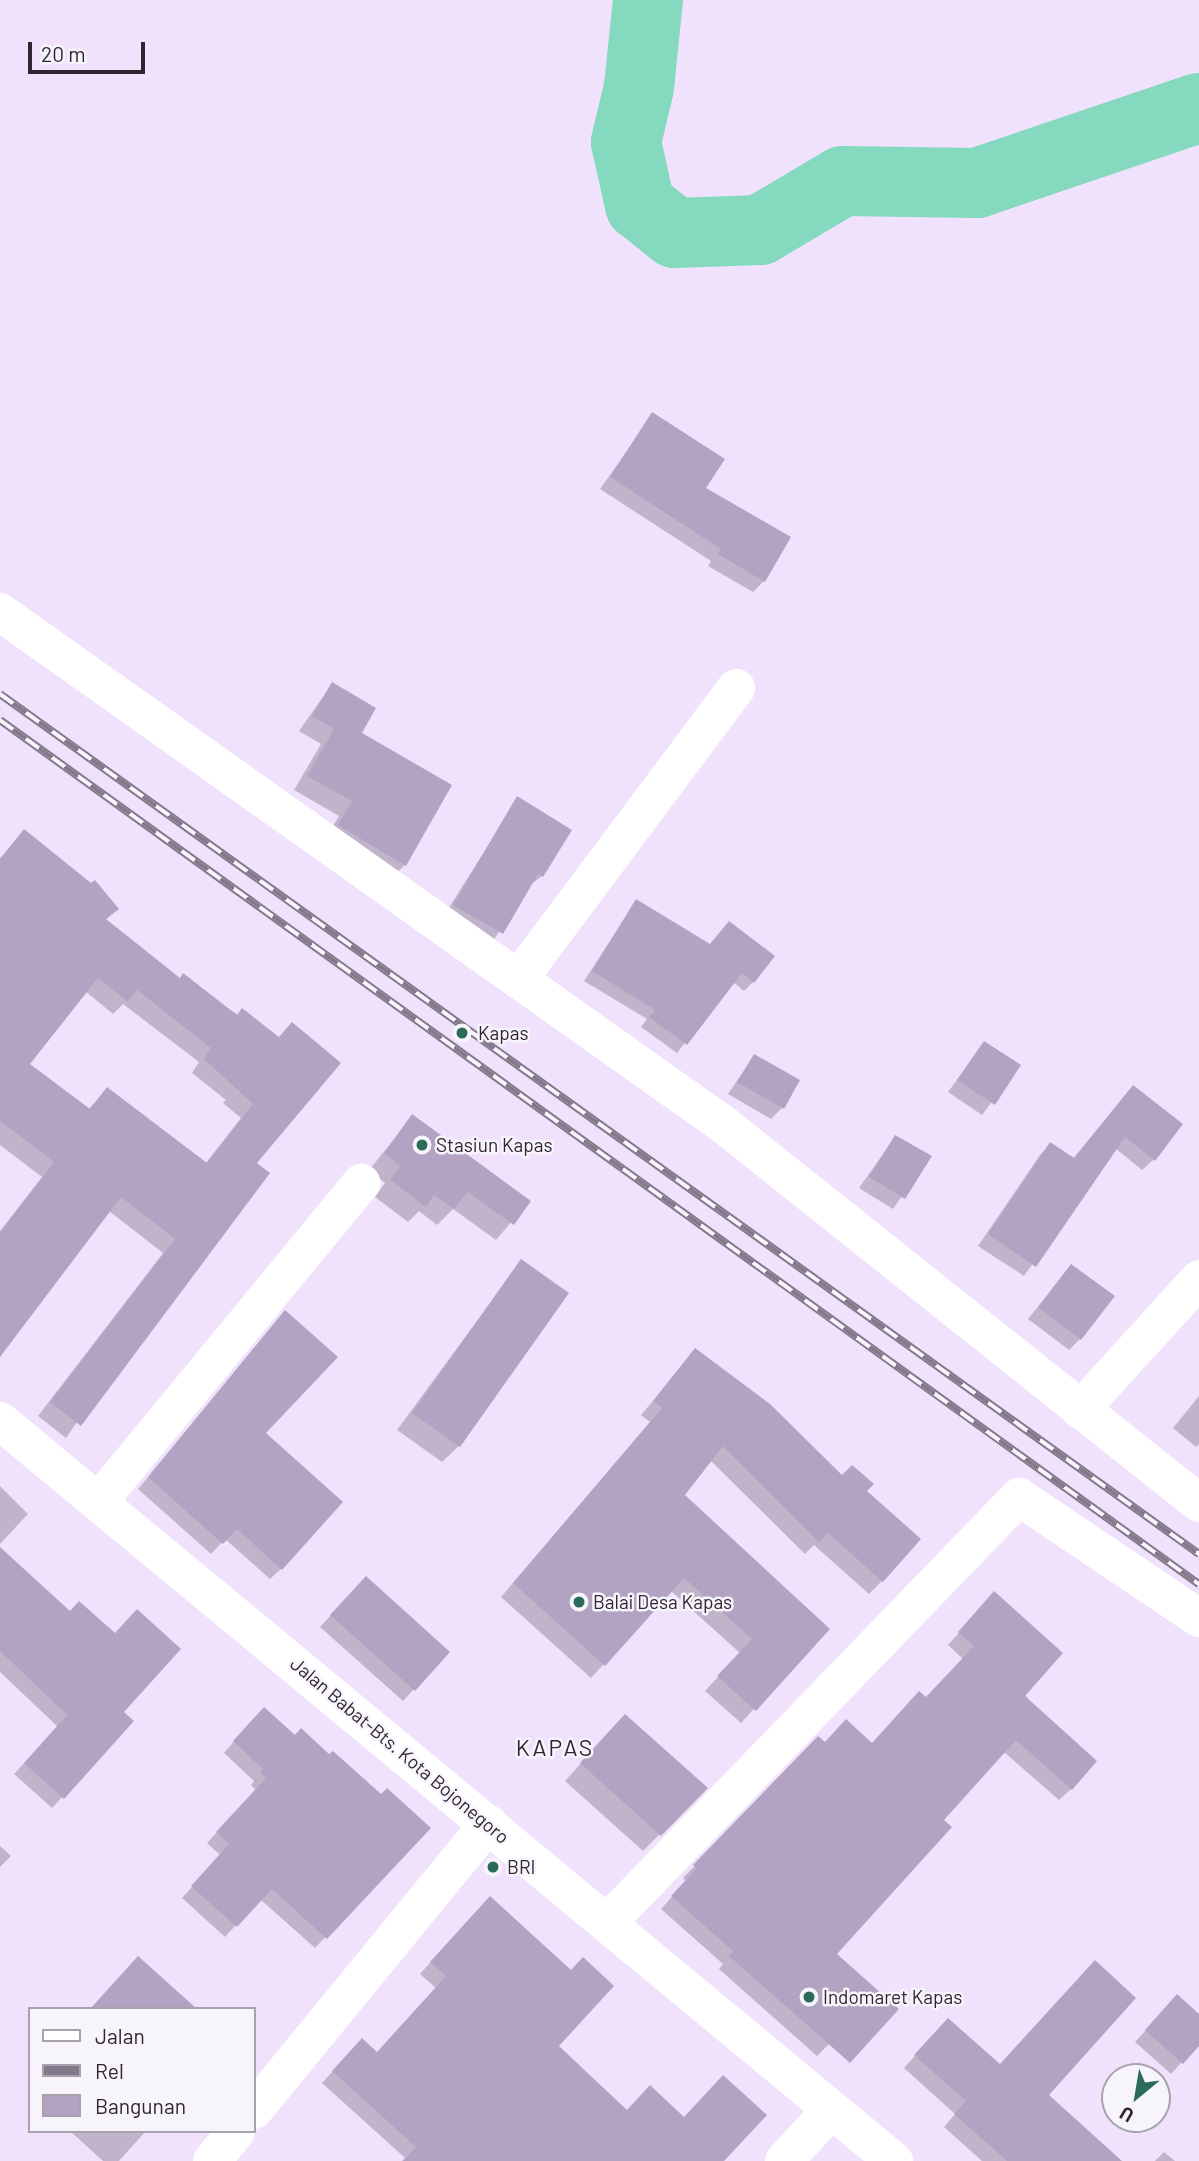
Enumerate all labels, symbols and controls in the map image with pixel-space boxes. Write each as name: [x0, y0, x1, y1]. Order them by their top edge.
scale bar: [32, 28, 149, 72]
text: 20 m: [41, 41, 86, 66]
place label: Kapas: [478, 1022, 529, 1044]
marker: Kapas: [452, 1023, 472, 1043]
place label: Stasiun Kapas: [436, 1134, 553, 1156]
marker: Stasiun Kapas: [414, 1137, 430, 1153]
place label: Balai Desa Kapas: [593, 1591, 732, 1613]
marker: Balai Desa Kapas: [571, 1594, 587, 1610]
street label: Jalan Babat-Bts. Kota Bojonegoro: [286, 1652, 514, 1848]
district label: KAPAS: [516, 1733, 594, 1761]
place label: BRI: [507, 1856, 535, 1878]
marker: BRI: [485, 1859, 501, 1875]
place label: Indomaret Kapas: [823, 1986, 962, 2008]
marker: Indomaret Kapas: [801, 1989, 817, 2005]
legend: [28, 2007, 256, 2133]
text: Jalan: [95, 2023, 145, 2048]
text: Rel: [95, 2058, 124, 2083]
north arrow: [1101, 2063, 1171, 2133]
text: Bangunan: [95, 2093, 186, 2118]
text: U: [1115, 2102, 1137, 2128]

